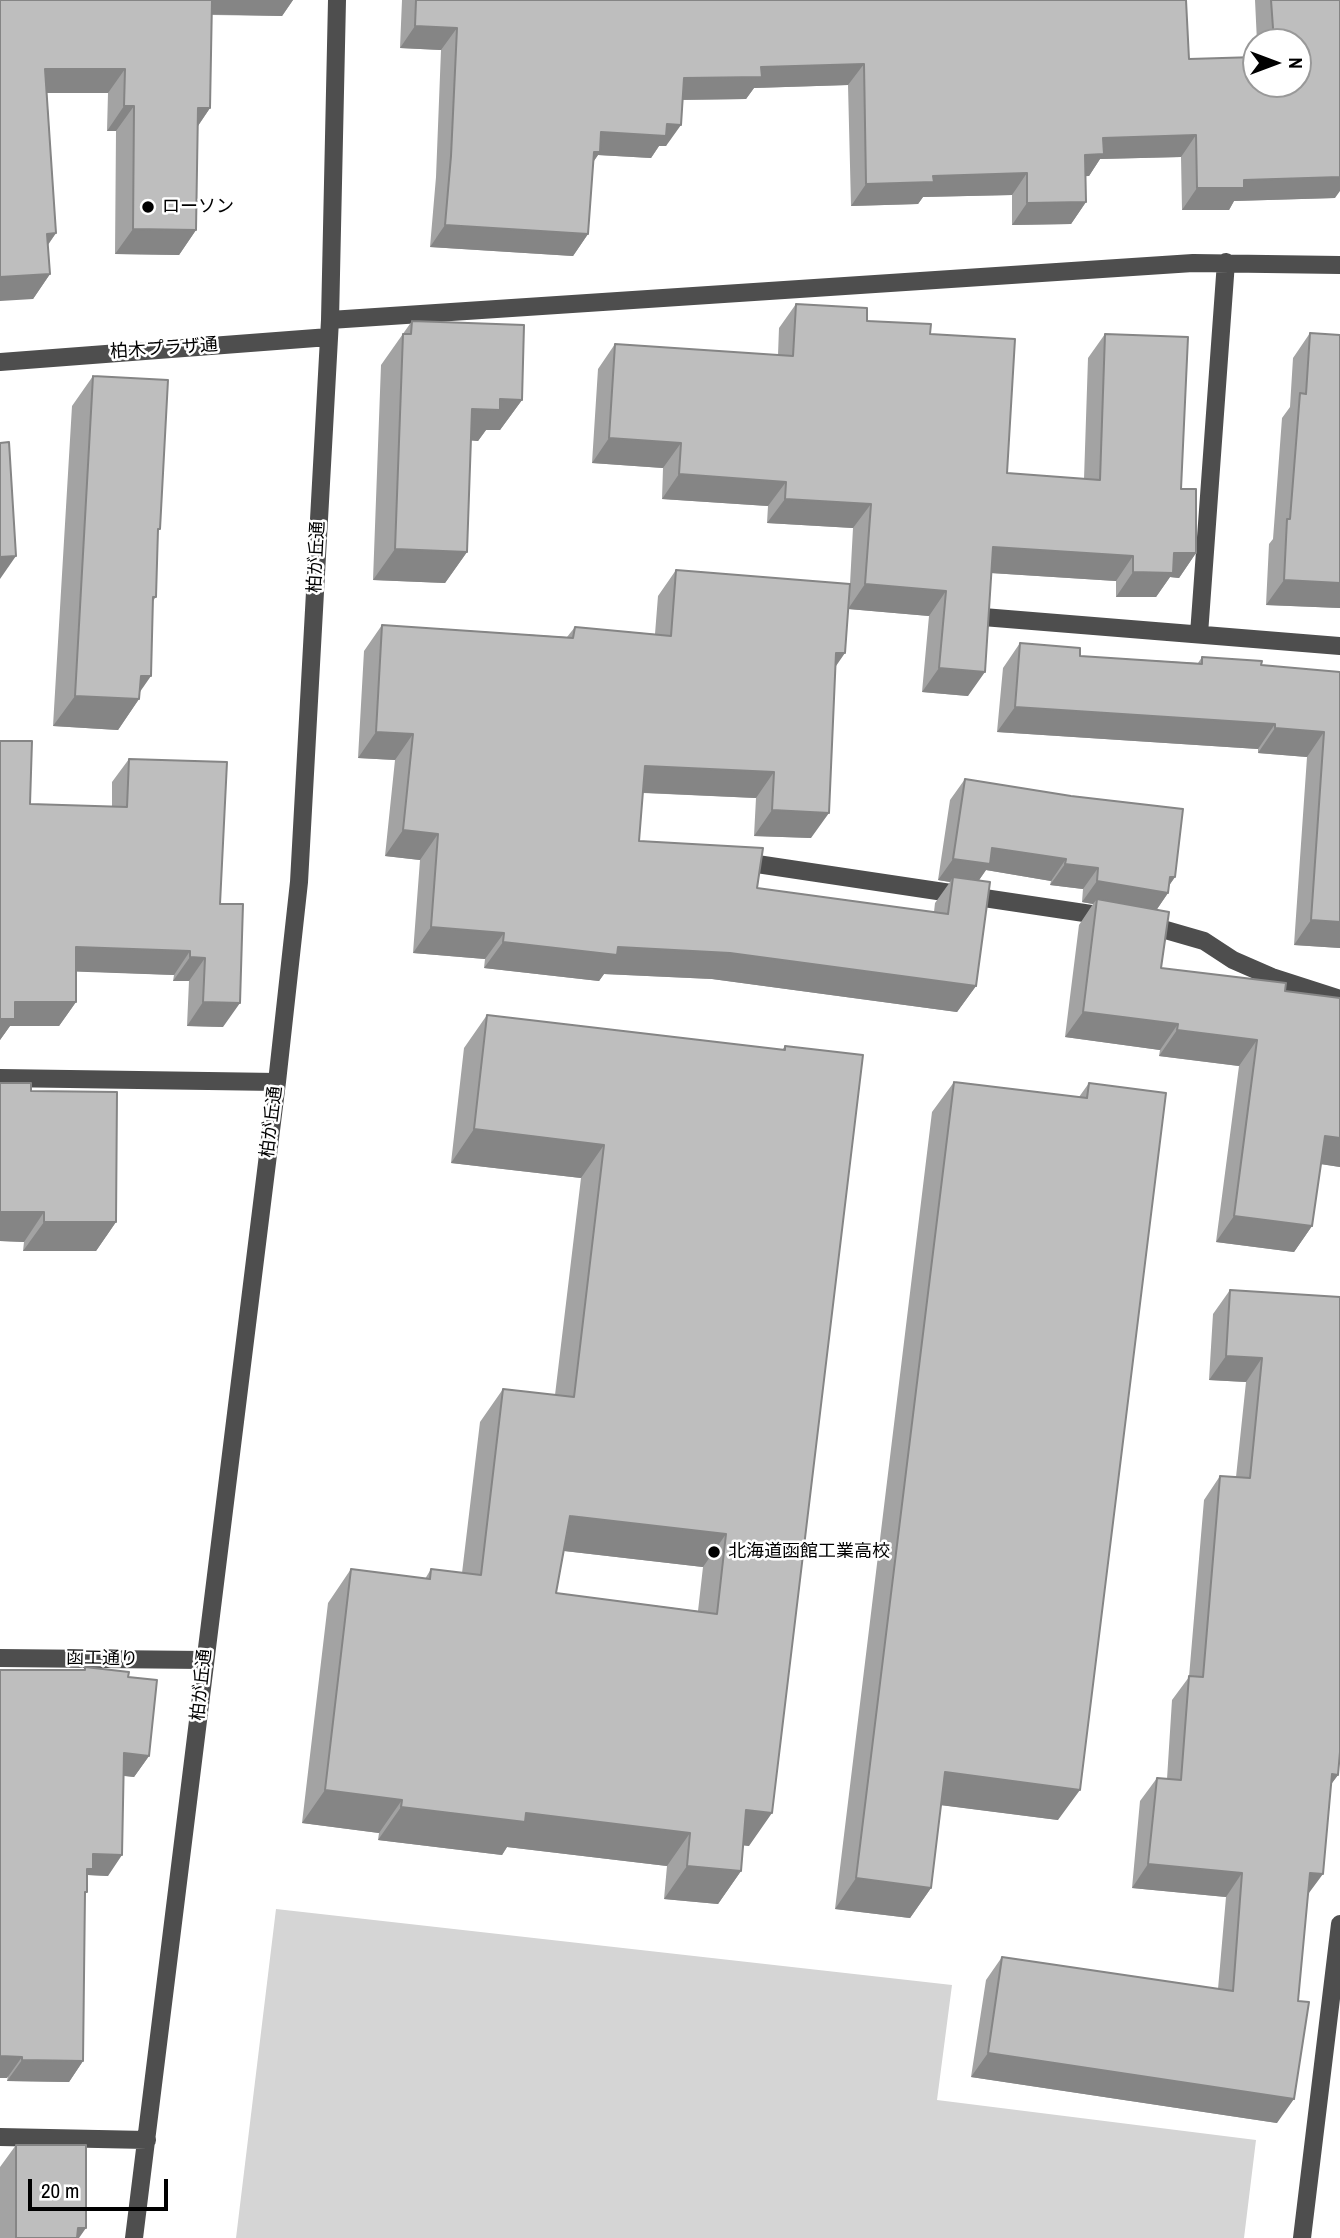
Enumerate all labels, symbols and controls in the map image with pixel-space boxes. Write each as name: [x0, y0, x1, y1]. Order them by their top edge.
north arrow: [1242, 28, 1312, 98]
text: N: [1283, 57, 1309, 69]
place label: ローソン: [162, 196, 234, 218]
marker: ローソン: [140, 199, 156, 215]
street label: 柏木プラザ通: [109, 334, 219, 364]
street label: 柏が丘通: [304, 520, 330, 594]
street label: 柏が丘通: [257, 1085, 287, 1159]
place label: 北海道函館工業高校: [728, 1541, 890, 1563]
marker: 北海道函館工業高校: [706, 1544, 722, 1560]
street label: 函工通り: [66, 1648, 138, 1670]
street label: 柏が丘通: [187, 1648, 217, 1722]
scale bar: [32, 2164, 172, 2208]
text: 20 m: [41, 2176, 79, 2205]

